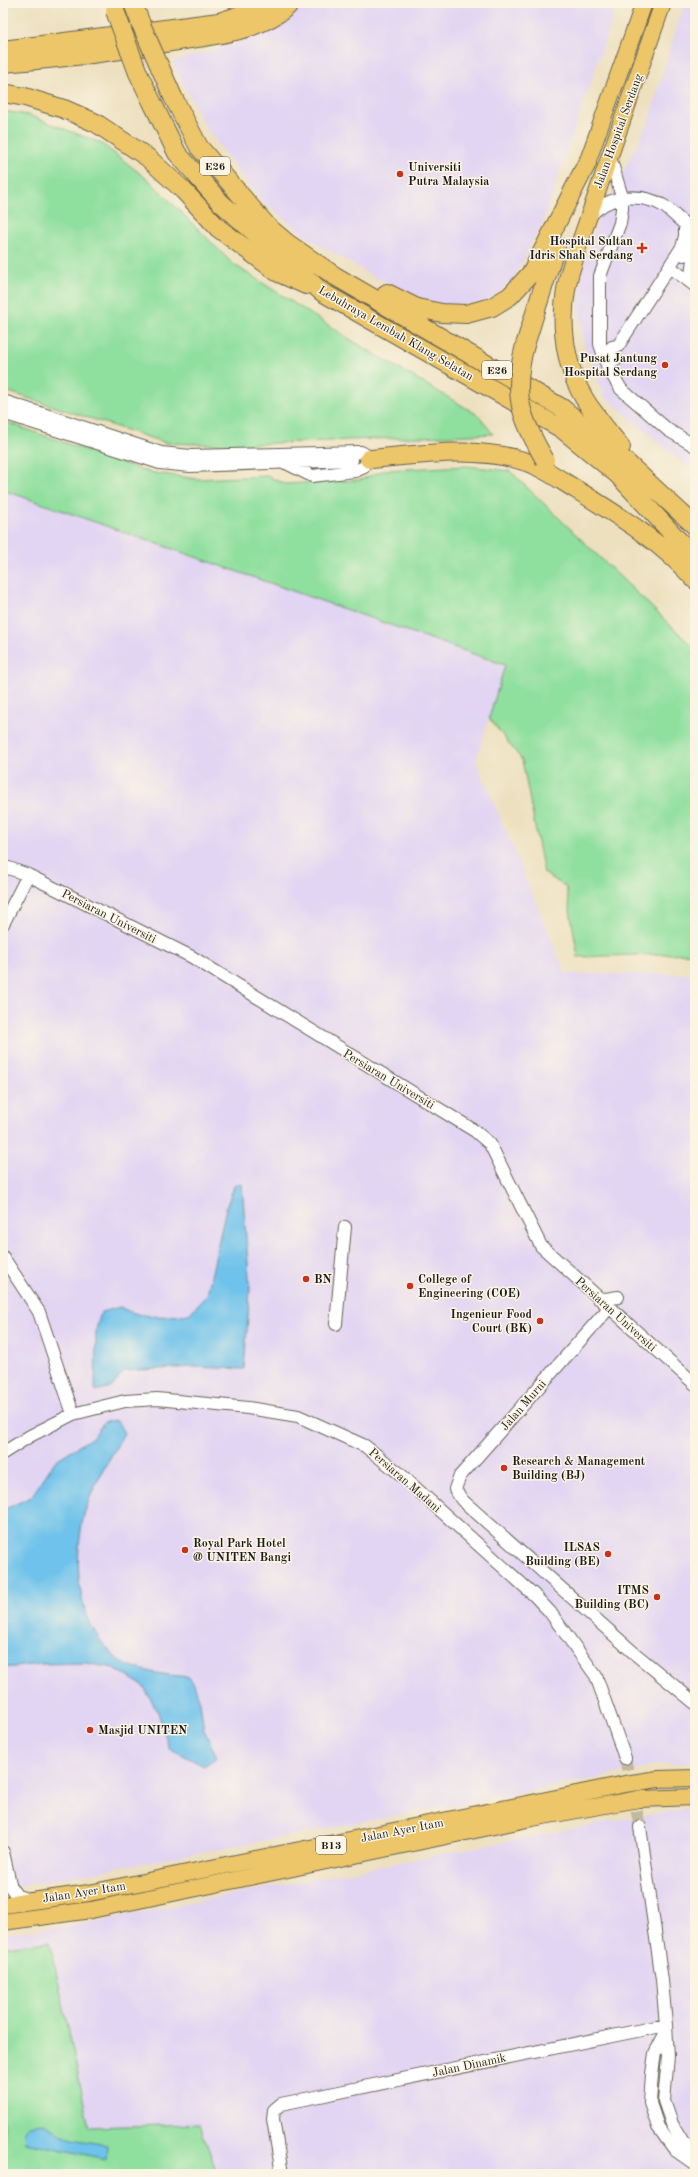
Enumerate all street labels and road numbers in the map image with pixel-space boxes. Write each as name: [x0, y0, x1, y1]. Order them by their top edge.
street label: Jalan Hospital Serdang: [593, 72, 645, 190]
road number: E26: [200, 157, 230, 175]
street label: Lebuhraya Lembah Klang Selatan: [316, 284, 476, 384]
road number: E26: [482, 361, 512, 379]
street label: Persiaran Universiti: [59, 888, 158, 946]
street label: Persiaran Universiti: [341, 1048, 436, 1112]
street label: Persiaran Universiti: [573, 1275, 658, 1354]
street label: Jalan Murni: [499, 1378, 549, 1433]
street label: Persiaran Madani: [366, 1446, 443, 1515]
street label: Jalan Ayer Itam: [360, 1817, 445, 1845]
road number: B13: [316, 1836, 346, 1854]
street label: Jalan Ayer Itam: [42, 1880, 127, 1905]
street label: Jalan Dinamik: [431, 2052, 507, 2080]

